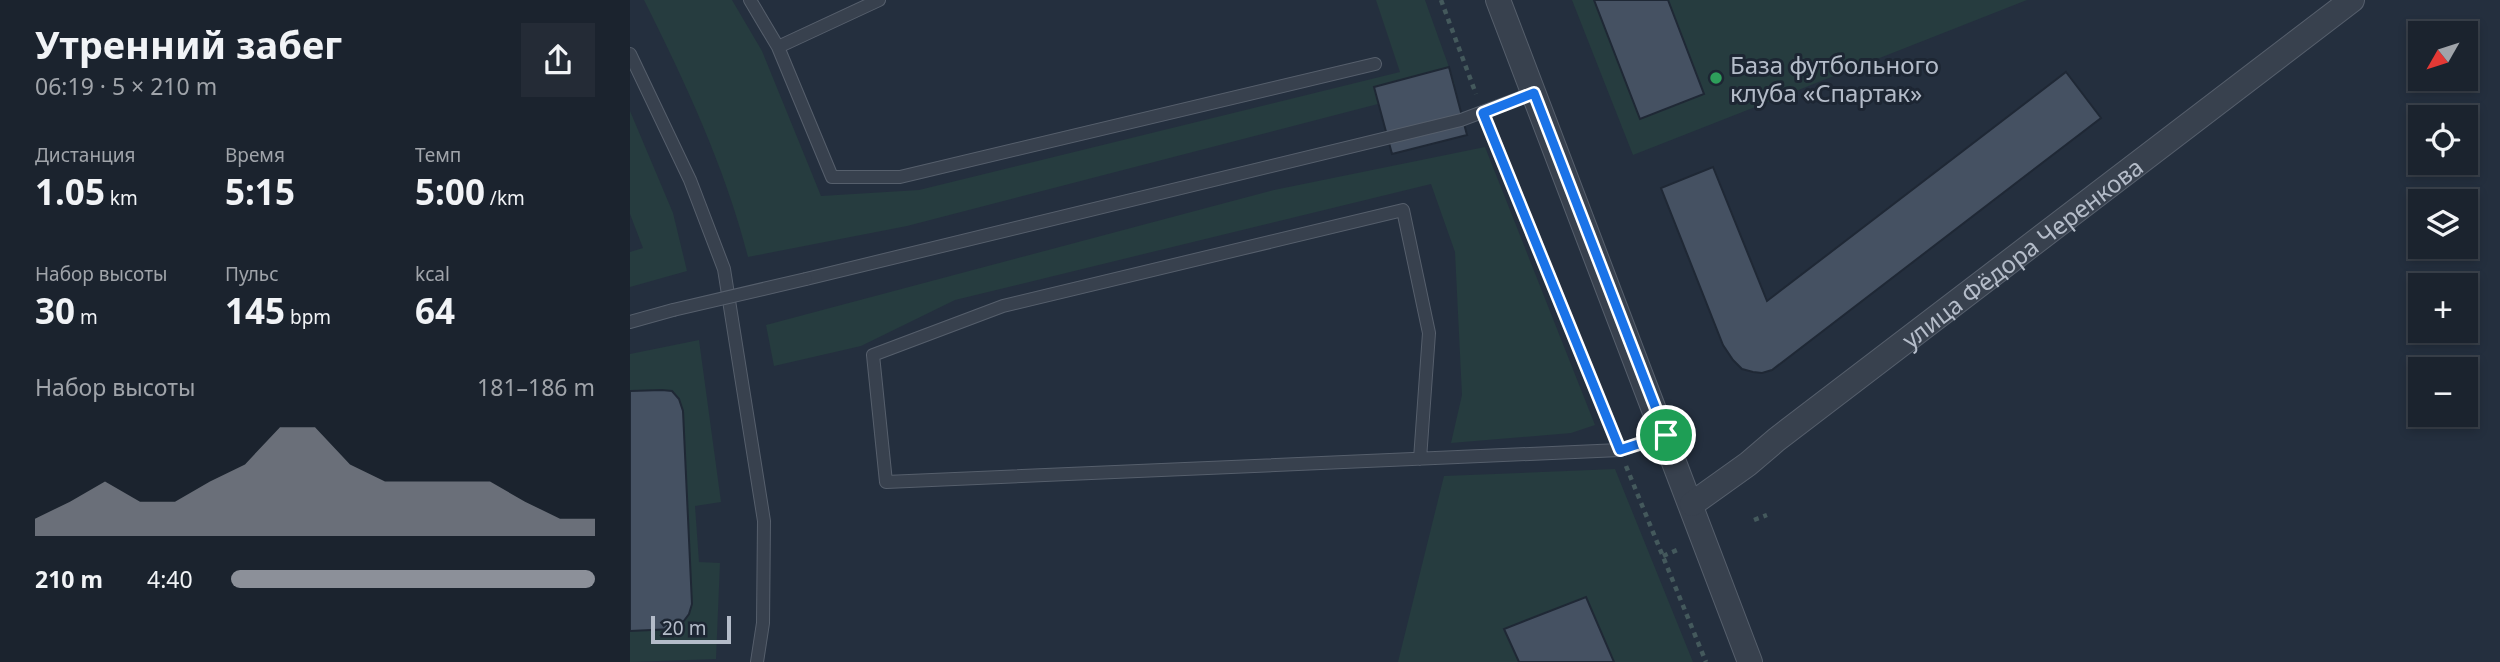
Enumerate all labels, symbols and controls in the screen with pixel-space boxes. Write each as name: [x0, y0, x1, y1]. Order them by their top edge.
text: Утренний забег: [35, 18, 342, 70]
north arrow: [2408, 21, 2478, 91]
map controls: [2408, 21, 2478, 427]
button: share: [521, 23, 595, 97]
place label: База футбольного клуба «Спартак»: [1730, 48, 1939, 109]
text: 06:19 · 5 × 210 m: [35, 70, 217, 102]
marker: База футбольного клуба «Спартак»: [1708, 70, 1724, 86]
button: locate: [2408, 105, 2478, 175]
text: Дистанция: [35, 142, 135, 168]
text: Время: [225, 142, 285, 168]
text: Темп: [415, 142, 461, 168]
street label: улица Фёдора Черенкова: [1894, 149, 2149, 355]
text: 1.05: [35, 168, 105, 215]
text: 5:15: [225, 168, 295, 215]
text: 5:00: [415, 168, 485, 215]
text: km: [105, 185, 138, 211]
text: /km: [485, 185, 525, 211]
button: layers: [2408, 189, 2478, 259]
text: Набор высоты: [35, 261, 167, 287]
text: Пульс: [225, 261, 279, 287]
text: kcal: [415, 261, 450, 287]
button: +: [2408, 273, 2478, 343]
text: 30: [35, 287, 75, 334]
text: 145: [225, 287, 285, 334]
text: 64: [415, 287, 455, 334]
text: m: [75, 304, 98, 330]
text: bpm: [285, 304, 331, 330]
button: −: [2408, 357, 2478, 427]
text: Набор высоты: [35, 371, 195, 403]
text: 181–186 m: [477, 371, 595, 403]
pin: [1636, 405, 1696, 465]
icon: arrive: [1647, 416, 1685, 454]
text: 210 m: [35, 563, 103, 595]
text: 4:40: [147, 563, 193, 595]
scale bar: [651, 613, 732, 645]
text: 20 m: [662, 615, 706, 641]

